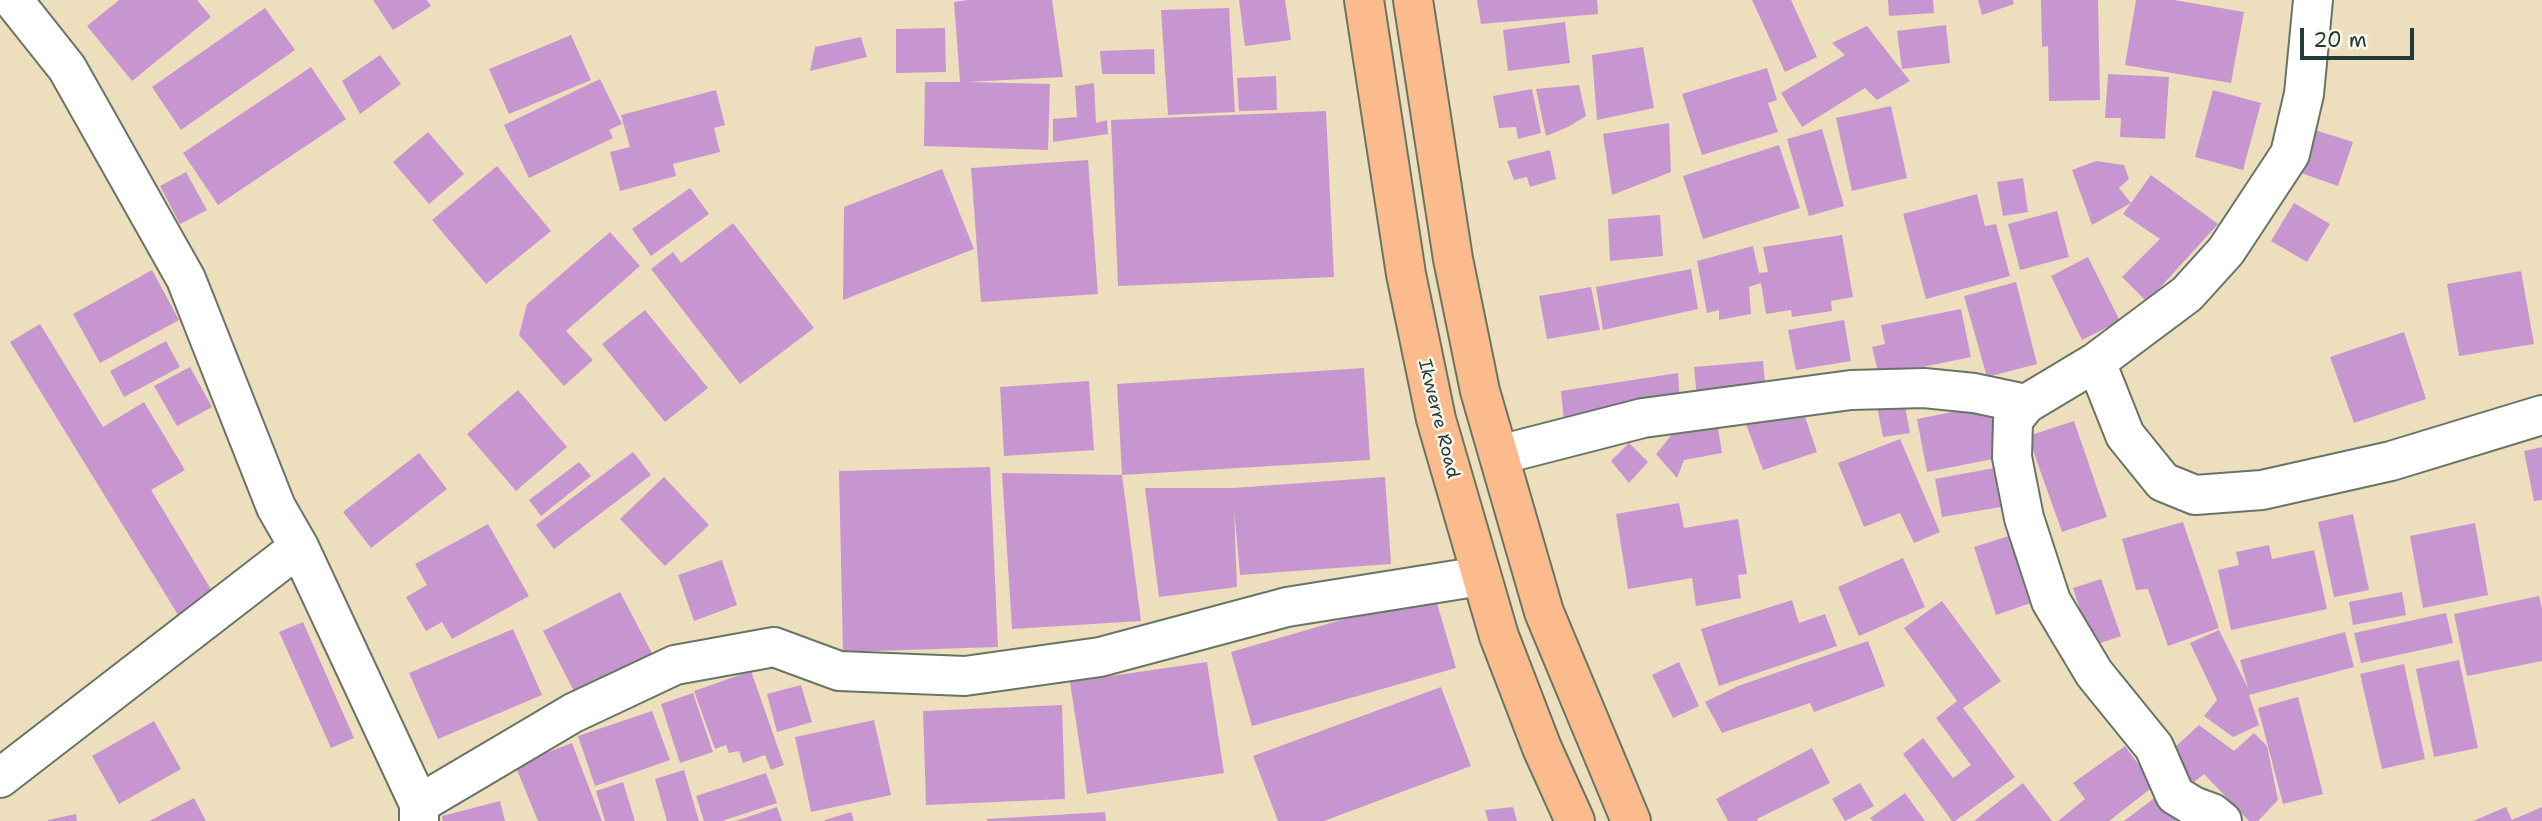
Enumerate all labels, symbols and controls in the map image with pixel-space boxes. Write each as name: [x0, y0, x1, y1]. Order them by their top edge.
scale bar: [2304, 14, 2418, 58]
text: 20 m: [2313, 26, 2367, 54]
street label: Ikwerre Road: [1413, 357, 1463, 481]

